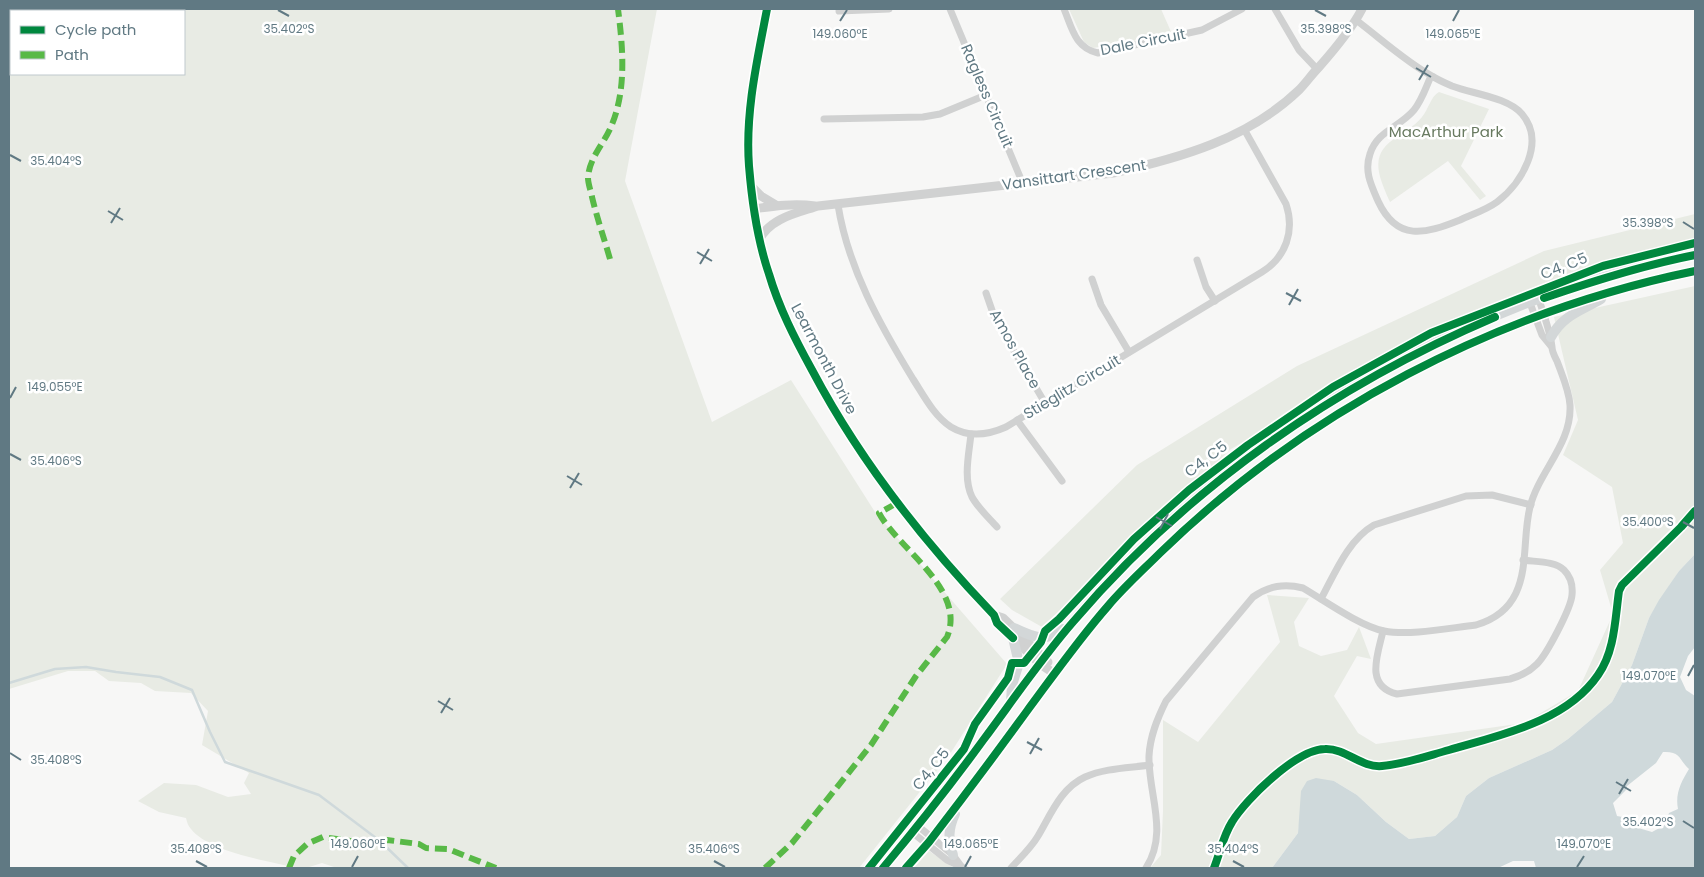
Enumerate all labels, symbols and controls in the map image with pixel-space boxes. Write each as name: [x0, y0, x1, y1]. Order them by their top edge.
legend: [10, 10, 185, 75]
text: Cycle path: [55, 19, 136, 40]
text: 35.402°S: [263, 20, 315, 37]
text: 35.398°S: [1300, 20, 1352, 37]
street label: Dale Circuit: [1098, 23, 1187, 60]
text: 149.060°E: [812, 25, 868, 42]
text: 149.065°E: [1425, 25, 1481, 42]
street label: Ragless Circuit: [956, 41, 1019, 151]
text: Path: [55, 44, 89, 65]
park label: MacArthur Park: [1389, 121, 1503, 142]
text: 35.404°S: [30, 152, 82, 169]
street label: Vansittart Crescent: [1001, 154, 1147, 195]
text: 35.398°S: [1622, 214, 1674, 231]
street label: C4, C5: [1537, 247, 1590, 284]
street label: Learmonth Drive: [786, 300, 863, 418]
street label: Amos Place: [985, 305, 1046, 392]
street label: Stieglitz Circuit: [1019, 349, 1124, 424]
text: 149.055°E: [27, 378, 83, 395]
street label: C4, C5: [1180, 435, 1232, 482]
text: 35.406°S: [30, 452, 82, 469]
text: 35.400°S: [1622, 513, 1674, 530]
text: 149.070°E: [1622, 667, 1676, 684]
street label: C4, C5: [907, 743, 954, 794]
text: 35.408°S: [30, 751, 82, 768]
text: 35.402°S: [1622, 813, 1674, 830]
text: 149.060°E: [330, 835, 386, 852]
text: 149.065°E: [943, 835, 999, 852]
text: 149.070°E: [1557, 835, 1611, 852]
text: 35.408°S: [170, 840, 222, 857]
text: 35.406°S: [688, 840, 740, 857]
text: 35.404°S: [1207, 840, 1259, 857]

